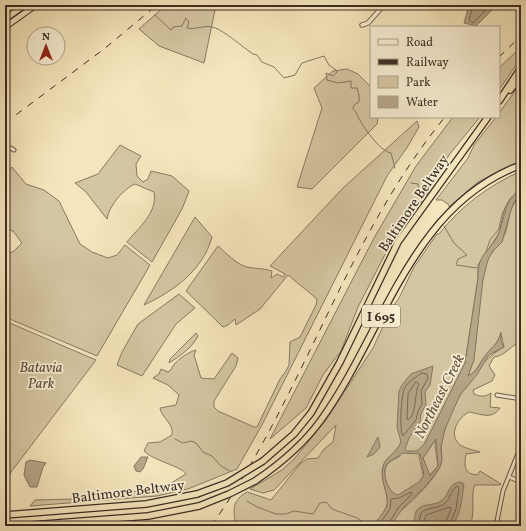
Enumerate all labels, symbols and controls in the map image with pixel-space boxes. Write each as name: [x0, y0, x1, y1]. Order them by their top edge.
north arrow: [26, 26, 66, 66]
legend: [370, 26, 500, 118]
text: N: [42, 30, 50, 45]
text: Road: [406, 35, 433, 51]
text: Railway: [406, 55, 449, 71]
text: Park: [406, 75, 431, 91]
text: Water: [406, 95, 438, 111]
street label: Baltimore Beltway: [375, 151, 454, 256]
road number: I 695: [362, 305, 400, 327]
water label: Northeast Creek: [410, 351, 471, 443]
park label: Batavia Park: [20, 359, 63, 394]
street label: Baltimore Beltway: [71, 476, 186, 509]

